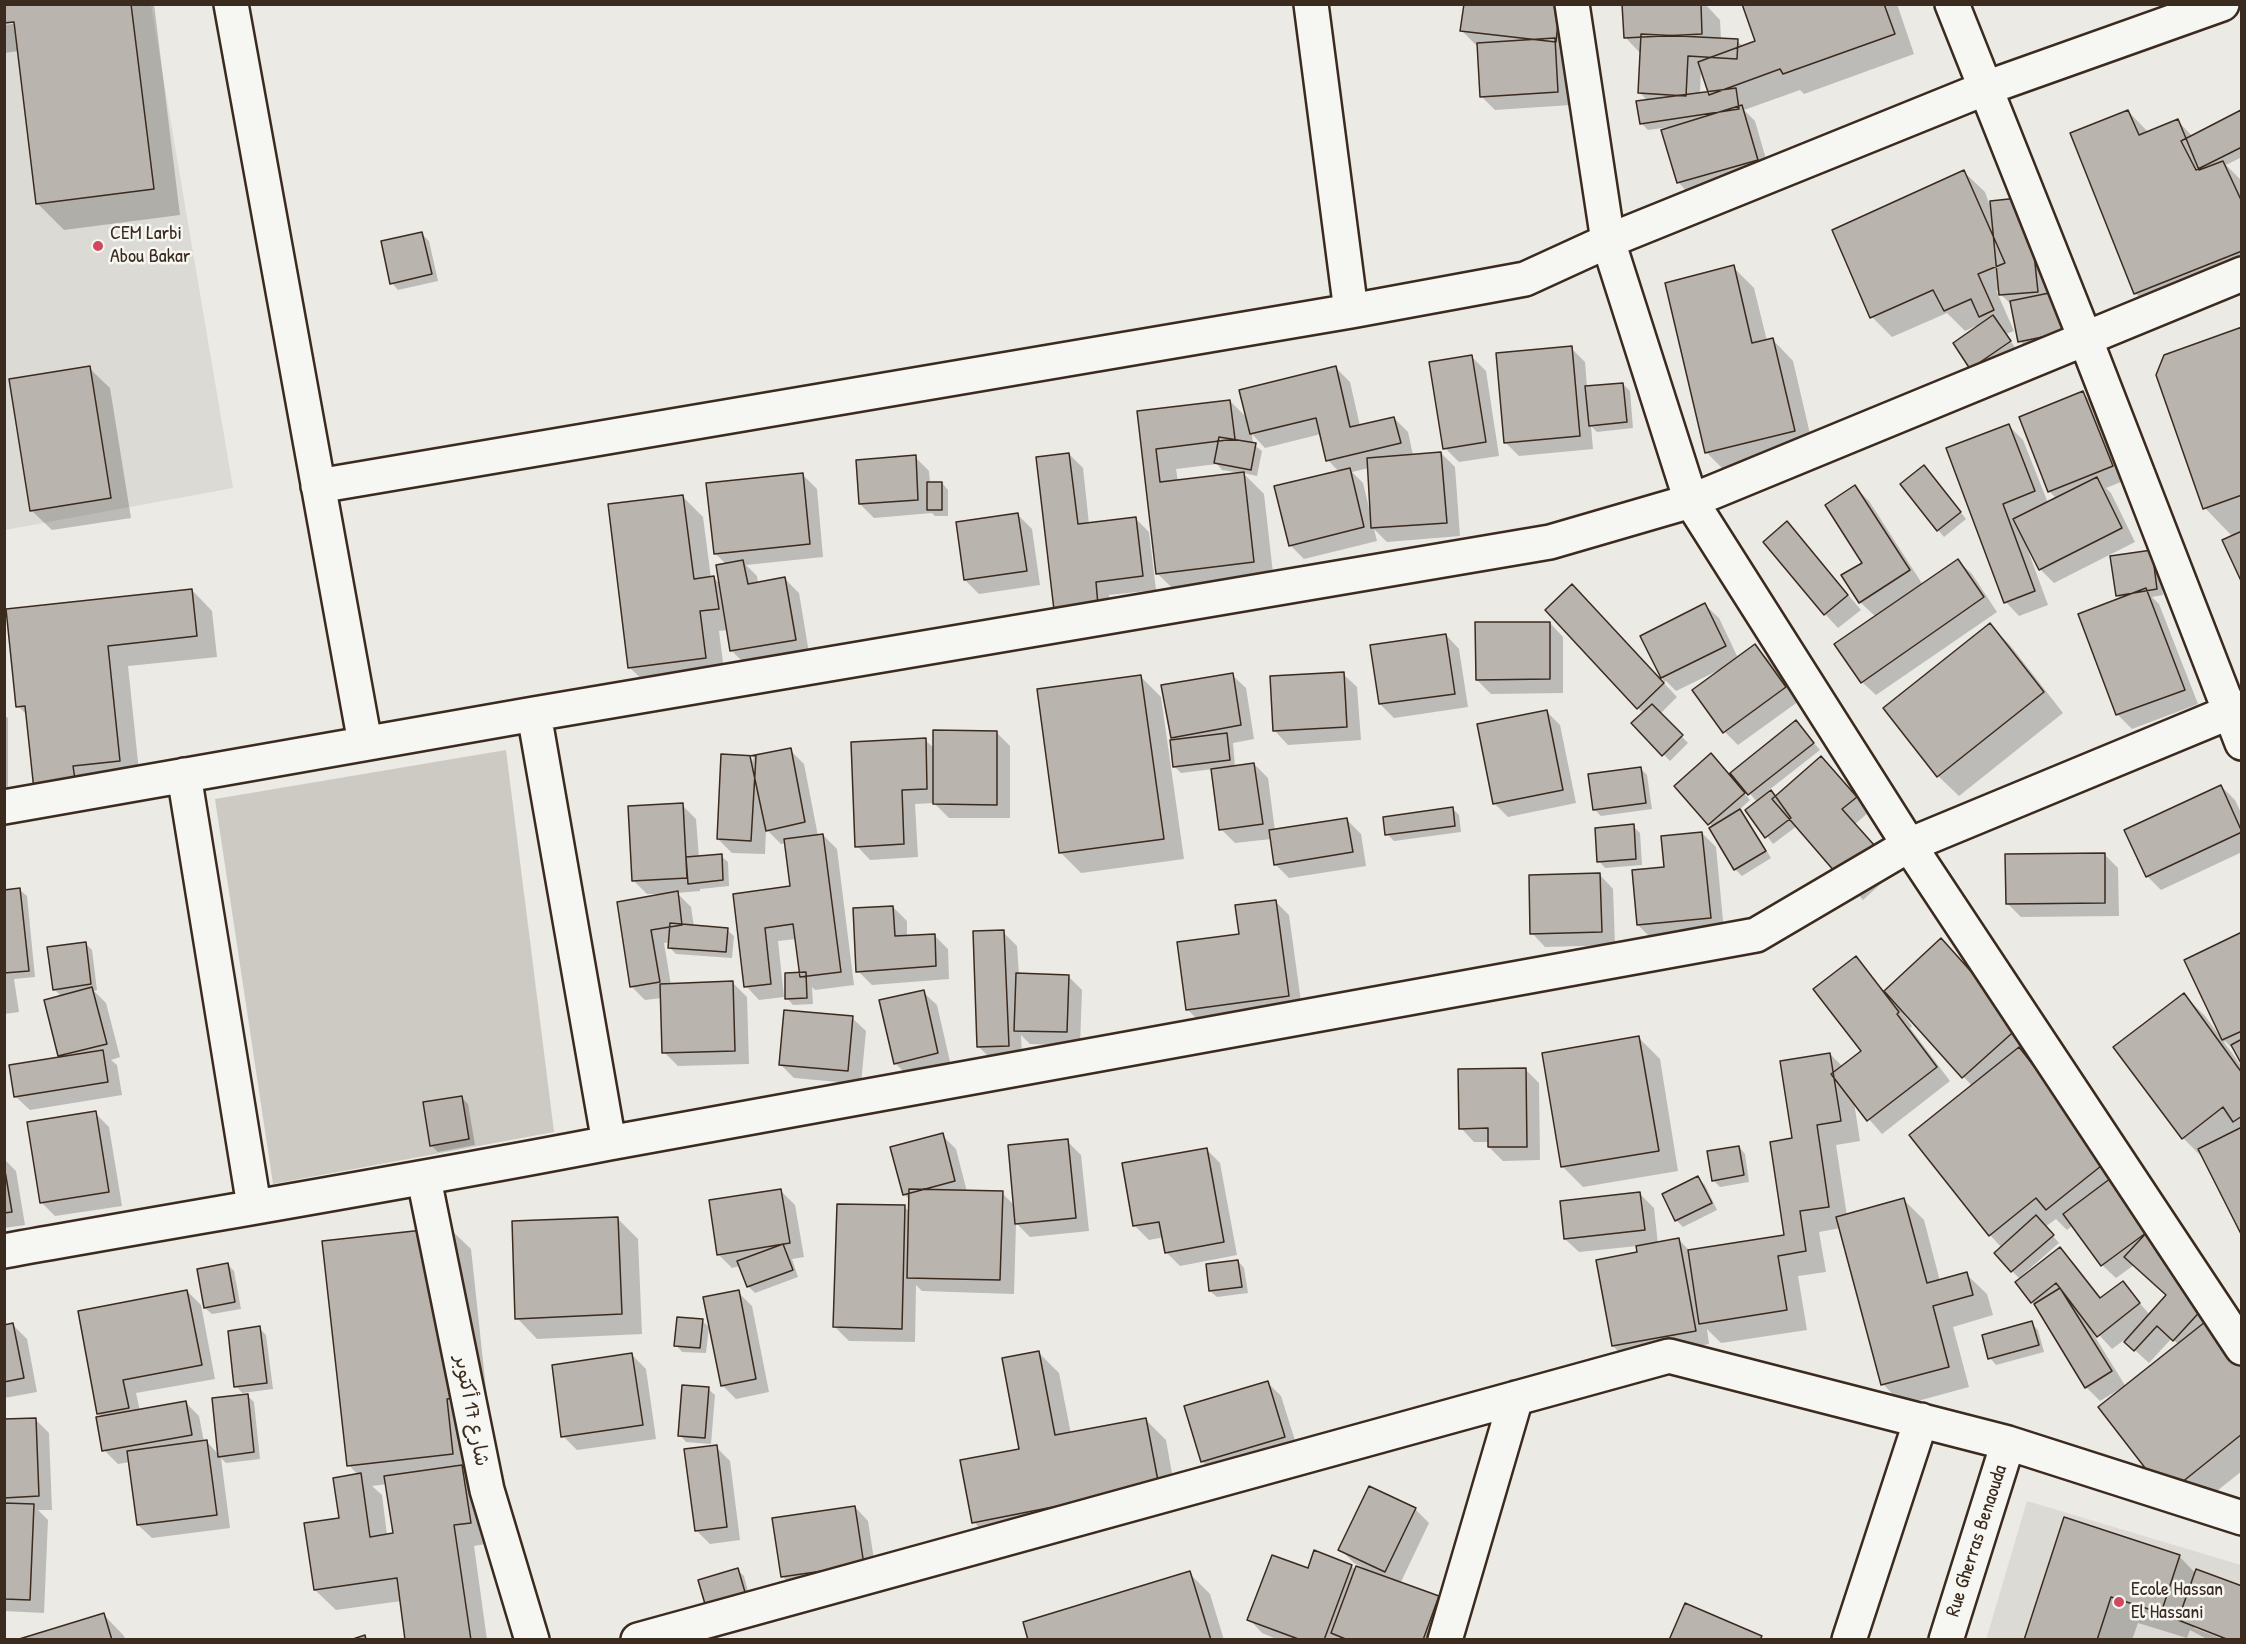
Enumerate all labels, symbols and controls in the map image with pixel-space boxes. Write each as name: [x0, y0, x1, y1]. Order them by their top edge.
place label: CEM Larbi Abou Bakar: [110, 222, 190, 269]
marker: CEM Larbi Abou Bakar: [91, 239, 105, 253]
street label: شارع 17 أكتوبر: [449, 1354, 493, 1468]
street label: Rue Gherras Benaouda: [1941, 1462, 2013, 1620]
place label: Ecole Hassan El Hassani: [2131, 1578, 2223, 1625]
marker: Ecole Hassan El Hassani: [2112, 1595, 2126, 1609]

